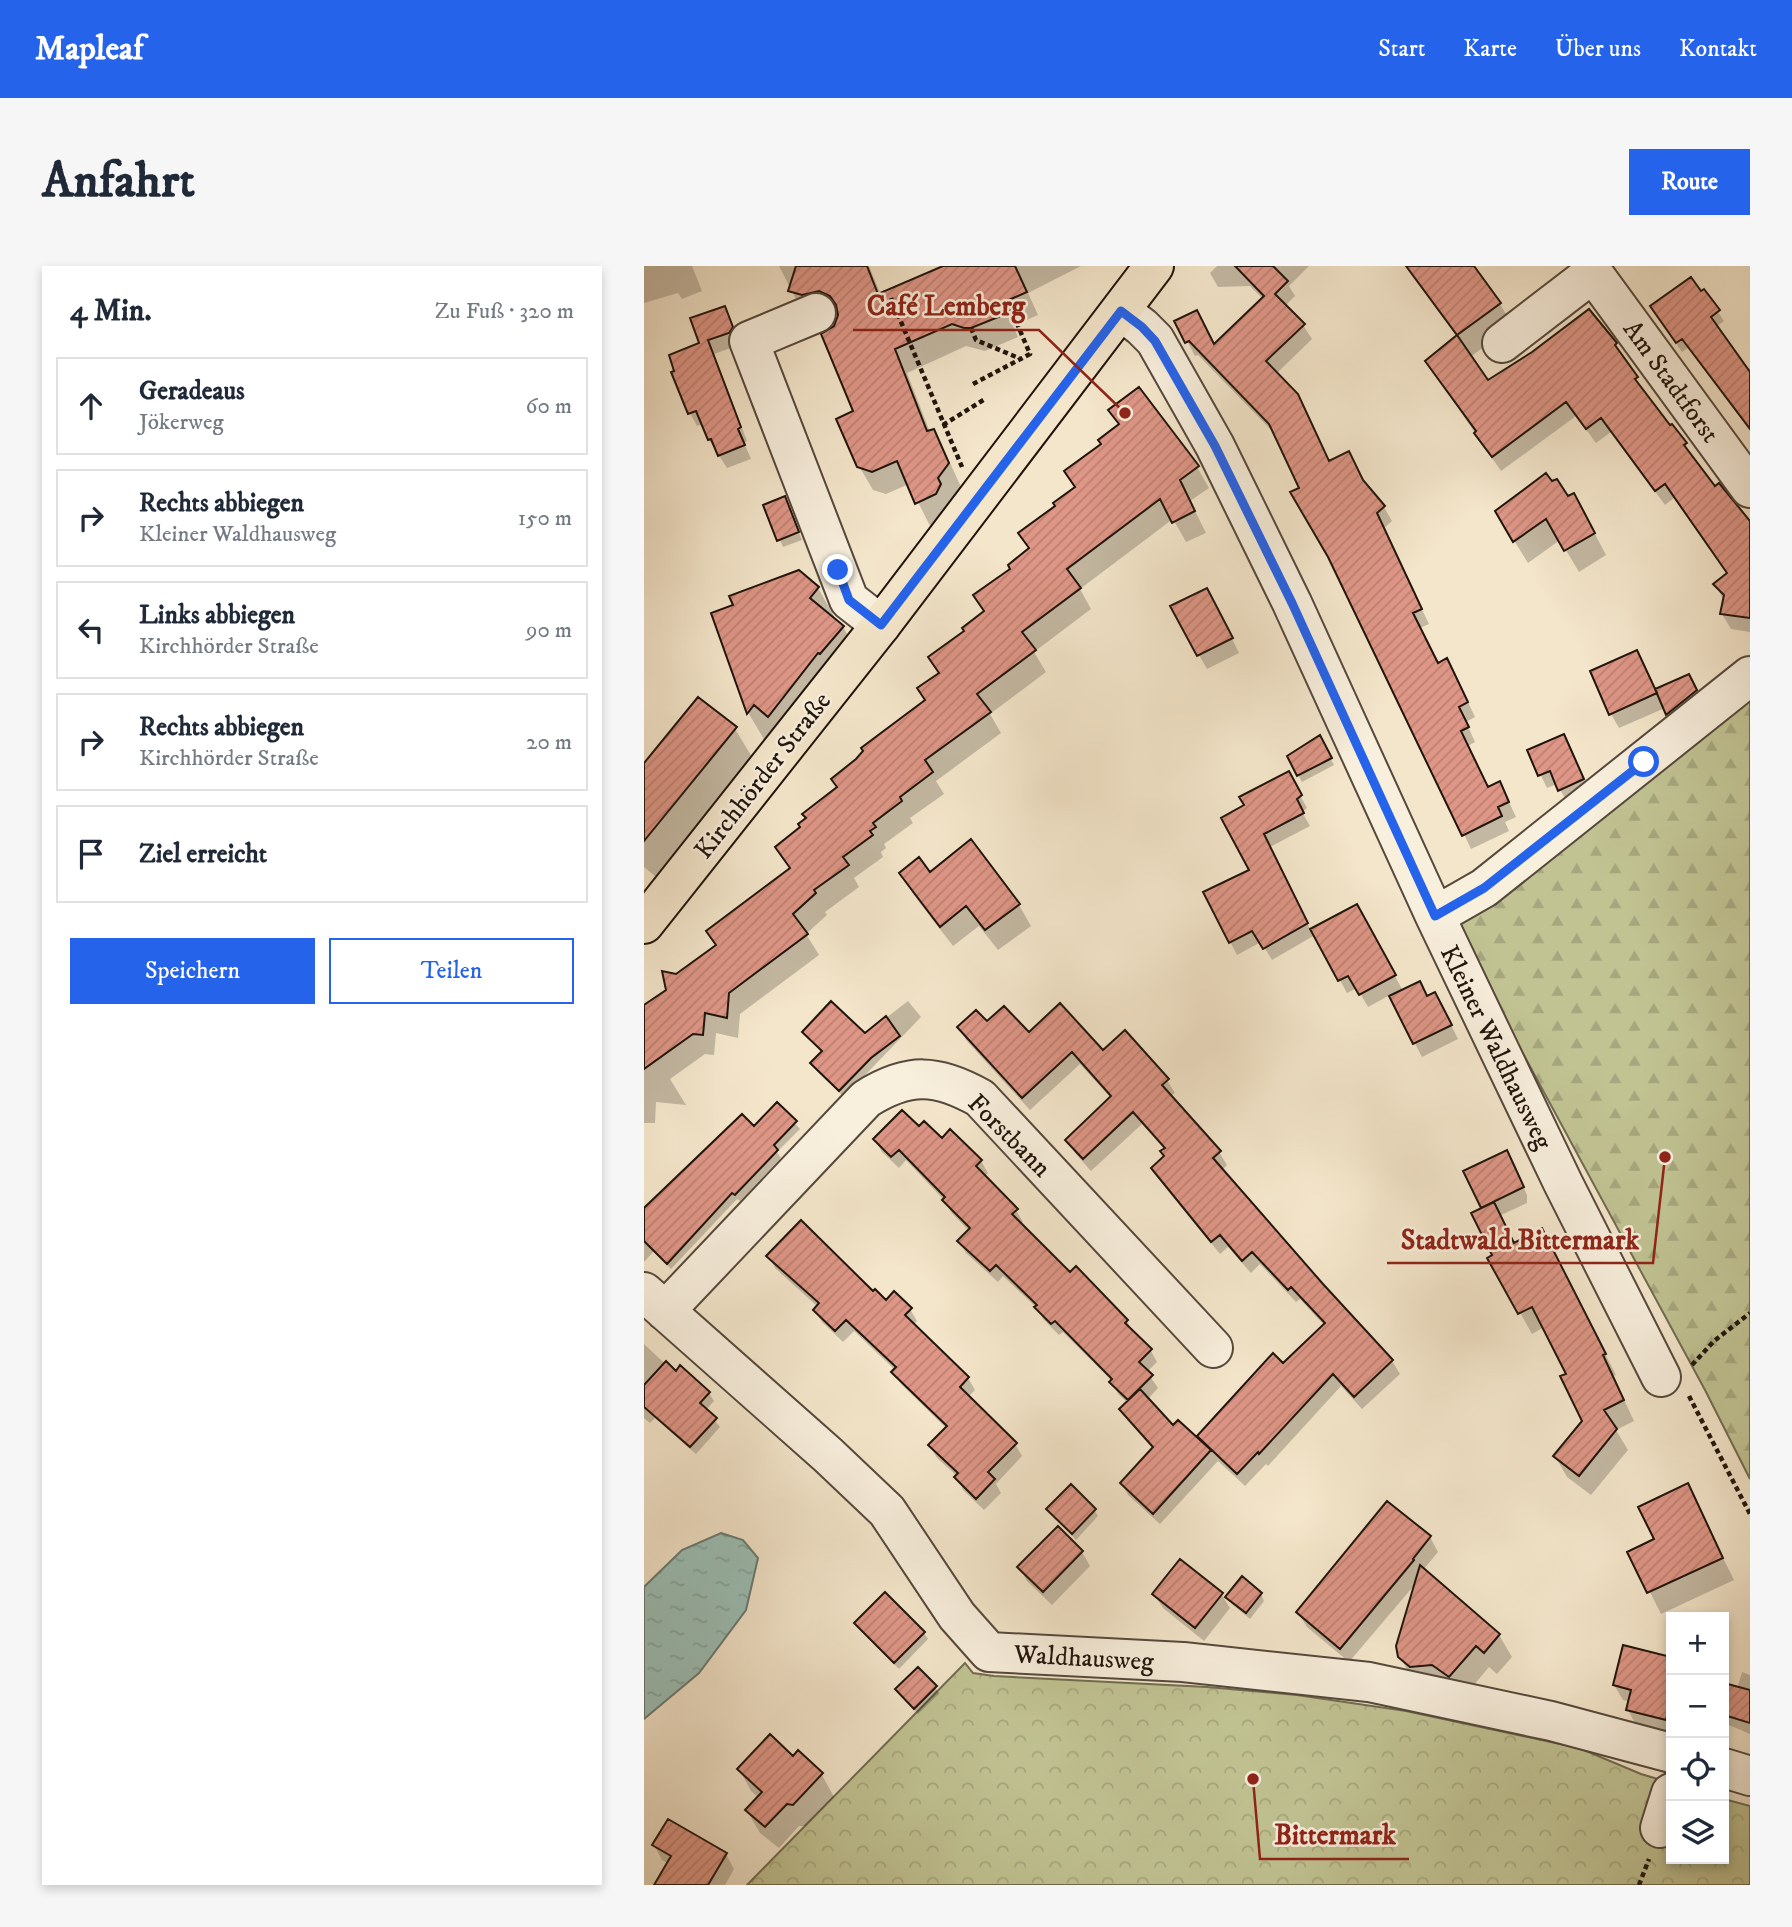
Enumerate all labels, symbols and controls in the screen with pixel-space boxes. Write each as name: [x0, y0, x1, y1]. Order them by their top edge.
text: Mapleaf: [35, 29, 144, 70]
text: Start: [1378, 34, 1425, 64]
text: Karte: [1463, 34, 1517, 64]
text: Über uns: [1555, 34, 1641, 64]
text: Kontakt: [1679, 34, 1757, 64]
button: Route: [1629, 149, 1750, 215]
text: Anfahrt: [42, 151, 195, 213]
callout: Café Lemberg: [853, 281, 1039, 330]
text: Café Lemberg: [867, 289, 1027, 324]
text: 4 Min.: [70, 293, 152, 330]
text: Zu Fuß · 320 m: [435, 297, 574, 326]
street label: Am Stadtforst: [1615, 314, 1726, 450]
text: Geradeaus: [139, 375, 245, 408]
icon: ahead: [72, 387, 110, 425]
text: 60 m: [525, 392, 572, 421]
text: Jökerweg: [139, 408, 224, 437]
text: Rechts abbiegen: [139, 487, 304, 520]
icon: right: [72, 499, 110, 537]
text: 150 m: [518, 504, 572, 533]
text: Kleiner Waldhausweg: [139, 520, 336, 549]
route end: [822, 554, 853, 585]
text: Links abbiegen: [139, 599, 295, 632]
icon: left: [72, 611, 110, 649]
text: 90 m: [526, 616, 572, 645]
text: Kirchhörder Straße: [139, 632, 319, 661]
street label: Kirchhörder Straße: [688, 686, 839, 866]
text: Rechts abbiegen: [139, 711, 304, 744]
icon: right: [72, 723, 110, 761]
text: 20 m: [526, 728, 572, 757]
text: Kirchhörder Straße: [139, 744, 319, 773]
route start: [1628, 746, 1659, 777]
icon: arrive: [72, 835, 110, 873]
text: Ziel erreicht: [139, 838, 267, 871]
button: Speichern: [70, 938, 315, 1004]
button: Teilen: [329, 938, 574, 1004]
street label: Kleiner Waldhausweg: [1432, 940, 1560, 1155]
street label: Forstbann: [960, 1087, 1058, 1185]
callout: Stadtwald Bittermark: [1387, 1214, 1653, 1263]
text: Stadtwald Bittermark: [1401, 1223, 1640, 1258]
map controls: [1666, 1612, 1729, 1864]
button: +: [1666, 1612, 1729, 1675]
street label: Waldhausweg: [1012, 1638, 1155, 1679]
button: −: [1666, 1675, 1729, 1738]
button: locate: [1666, 1738, 1729, 1801]
button: layers: [1666, 1801, 1729, 1864]
callout: Bittermark: [1260, 1810, 1409, 1859]
text: Bittermark: [1274, 1818, 1397, 1853]

